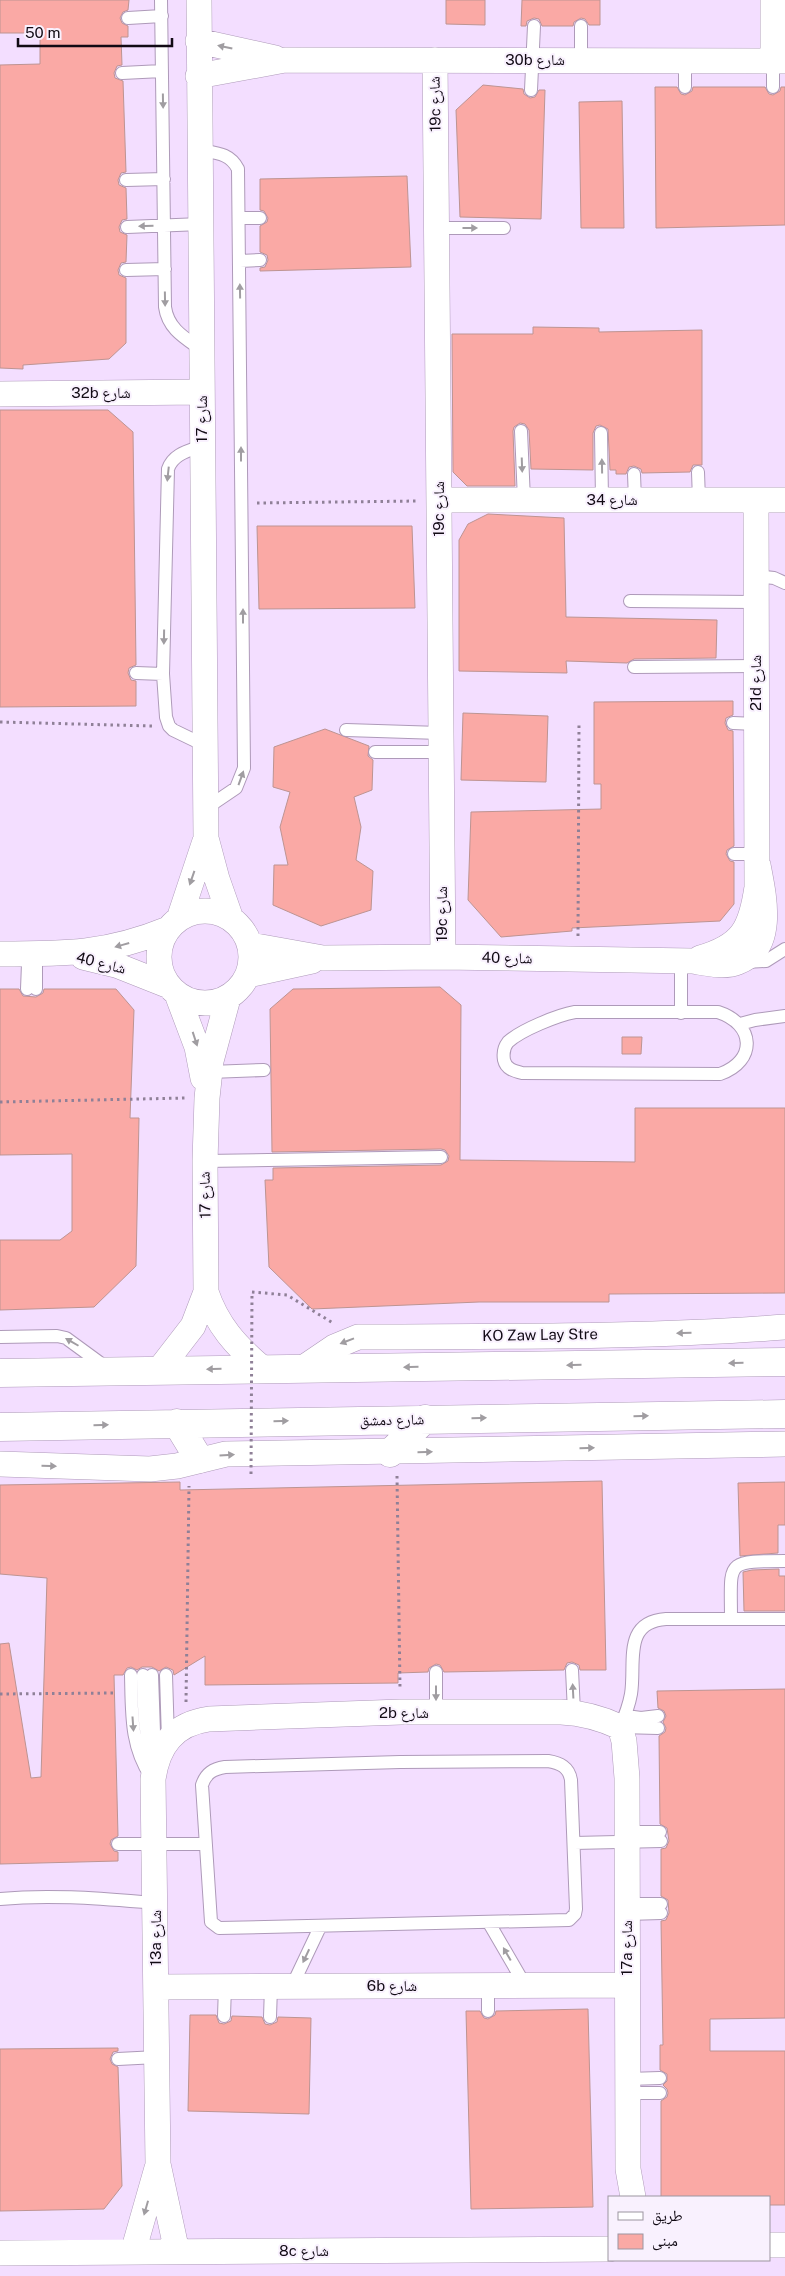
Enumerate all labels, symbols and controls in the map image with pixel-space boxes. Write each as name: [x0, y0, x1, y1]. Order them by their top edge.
scale bar: [18, 15, 171, 47]
text: 50 m: [25, 24, 60, 41]
one-way arrow: [216, 42, 232, 50]
street label: 30b شارع: [505, 51, 565, 70]
street label: 19c شارع: [426, 76, 445, 132]
one-way arrow: [159, 93, 167, 109]
one-way arrow: [138, 222, 154, 230]
one-way arrow: [463, 224, 479, 232]
one-way arrow: [236, 283, 244, 299]
one-way arrow: [161, 291, 169, 307]
street label: 32b شارع: [71, 384, 131, 403]
street label: شارع 17: [193, 395, 212, 443]
one-way arrow: [237, 445, 245, 461]
one-way arrow: [519, 458, 527, 474]
one-way arrow: [598, 458, 606, 474]
one-way arrow: [164, 467, 172, 483]
street label: 19c شارع: [430, 481, 449, 537]
street label: شارع 34: [586, 491, 638, 510]
one-way arrow: [239, 608, 247, 624]
one-way arrow: [160, 629, 168, 645]
street label: 21d شارع: [747, 655, 766, 711]
one-way arrow: [237, 770, 245, 785]
one-way arrow: [188, 871, 195, 886]
street label: 19c شارع: [433, 886, 452, 942]
one-way arrow: [115, 941, 130, 949]
street label: شارع 40: [74, 948, 128, 979]
street label: شارع 40: [481, 949, 533, 968]
one-way arrow: [192, 1032, 199, 1047]
street label: شارع 17: [196, 1171, 215, 1219]
street label: KO Zaw Lay Stre: [482, 1325, 598, 1344]
one-way arrow: [676, 1329, 692, 1337]
one-way arrow: [339, 1337, 354, 1345]
one-way arrow: [66, 1338, 79, 1347]
one-way arrow: [728, 1359, 744, 1367]
one-way arrow: [566, 1361, 582, 1369]
one-way arrow: [403, 1363, 419, 1371]
one-way arrow: [206, 1366, 222, 1374]
street label: شارع دمشق: [359, 1410, 425, 1431]
one-way arrow: [633, 1412, 649, 1420]
one-way arrow: [471, 1414, 487, 1422]
one-way arrow: [273, 1417, 289, 1425]
one-way arrow: [93, 1421, 109, 1429]
one-way arrow: [579, 1444, 595, 1452]
one-way arrow: [417, 1448, 433, 1456]
one-way arrow: [219, 1450, 235, 1458]
one-way arrow: [41, 1462, 57, 1470]
one-way arrow: [569, 1683, 577, 1699]
one-way arrow: [432, 1685, 440, 1701]
street label: 2b شارع: [379, 1704, 429, 1723]
one-way arrow: [129, 1716, 137, 1732]
street label: 13a شارع: [147, 1910, 166, 1966]
street label: 17a شارع: [618, 1920, 637, 1976]
one-way arrow: [502, 1948, 511, 1961]
one-way arrow: [302, 1949, 310, 1963]
street label: 6b شارع: [367, 1977, 417, 1996]
legend: [608, 2196, 770, 2261]
one-way arrow: [142, 2201, 150, 2216]
text: طريق: [652, 2207, 683, 2226]
text: مبنى: [652, 2232, 678, 2251]
street label: 8c شارع: [279, 2242, 329, 2261]

